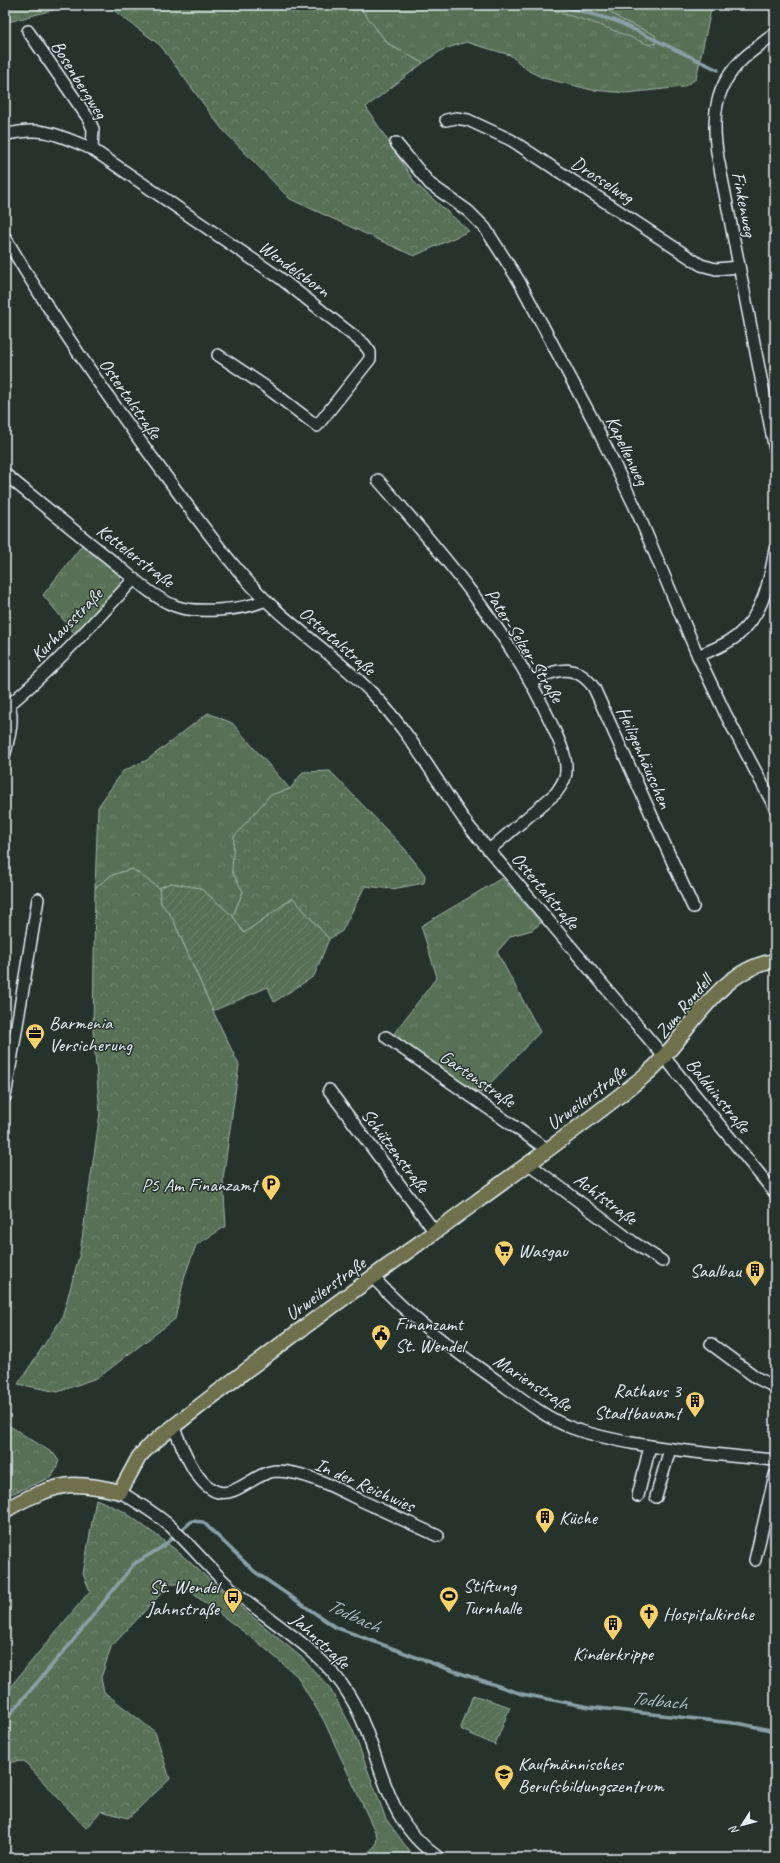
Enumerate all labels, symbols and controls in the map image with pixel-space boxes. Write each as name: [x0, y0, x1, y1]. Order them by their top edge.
street label: Bosenbergweg: [46, 36, 113, 125]
street label: Drosselweg: [567, 151, 639, 210]
street label: Finkenweg: [726, 170, 762, 240]
street label: Wendelsborn: [254, 235, 335, 303]
street label: Ostertalstraße: [93, 353, 168, 445]
street label: Kapellenweg: [600, 412, 655, 490]
street label: Kettelerstraße: [92, 519, 181, 594]
street label: Kurhausstraße: [26, 581, 109, 667]
street label: Pater-Selzer-Straße: [479, 584, 570, 709]
street label: Ostertalstraße: [294, 601, 382, 682]
street label: Heiligenhäuschen: [611, 703, 677, 813]
street label: Ostertalstraße: [506, 847, 586, 936]
street label: Zum Rondell: [650, 967, 720, 1044]
place label: Barmenia Versicherung: [49, 1011, 133, 1057]
office icon: Barmenia Versicherung: [24, 1022, 46, 1050]
street label: Gartenstraße: [435, 1045, 522, 1114]
street label: Balduinstraße: [681, 1053, 757, 1139]
street label: Urweilerstraße: [542, 1059, 633, 1136]
street label: Schützenstraße: [356, 1104, 436, 1199]
street label: Achtstraße: [569, 1167, 643, 1231]
place label: P5 Am Finanzamt: [141, 1173, 260, 1197]
parking icon: P5 Am Finanzamt: [260, 1173, 282, 1201]
supermarket icon: Wasgau: [493, 1239, 515, 1267]
place label: Wasgau: [518, 1239, 569, 1263]
street label: Urweilerstraße: [281, 1251, 372, 1326]
place label: Saalbau: [690, 1259, 742, 1283]
building icon: Saalbau: [744, 1259, 766, 1287]
place label: Finanzamt St. Wendel: [395, 1312, 469, 1358]
public building icon: Finanzamt St. Wendel: [370, 1323, 392, 1351]
street label: Marienstraße: [489, 1349, 578, 1418]
place label: Rathaus 3 Stadtbauamt: [594, 1379, 684, 1425]
building icon: Rathaus 3 Stadtbauamt: [684, 1390, 706, 1418]
street label: In der Reichwies: [311, 1452, 421, 1519]
building icon: Küche: [534, 1506, 556, 1534]
place label: Küche: [559, 1506, 599, 1530]
place label: Stiftung Turnhalle: [463, 1574, 523, 1620]
place label: St. Wendel Jahnstraße: [146, 1575, 223, 1621]
sports icon: Stiftung Turnhalle: [438, 1585, 460, 1613]
bus stop icon: St. Wendel Jahnstraße: [222, 1586, 244, 1614]
water label: Todbach: [323, 1592, 386, 1639]
church icon: Hospitalkirche: [638, 1602, 660, 1630]
place label: Hospitalkirche: [663, 1602, 756, 1626]
street label: Jahnstraße: [285, 1607, 356, 1675]
building icon: Kinderkrippe: [602, 1613, 624, 1641]
place label: Kinderkrippe: [573, 1642, 655, 1666]
water label: Todbach: [630, 1685, 690, 1716]
place label: Kaufmännisches Berufsbildungszentrum: [518, 1752, 665, 1798]
school or university icon: Kaufmännisches Berufsbildungszentrum: [493, 1763, 515, 1791]
north arrow: [722, 1805, 762, 1845]
text: N: [725, 1822, 742, 1838]

